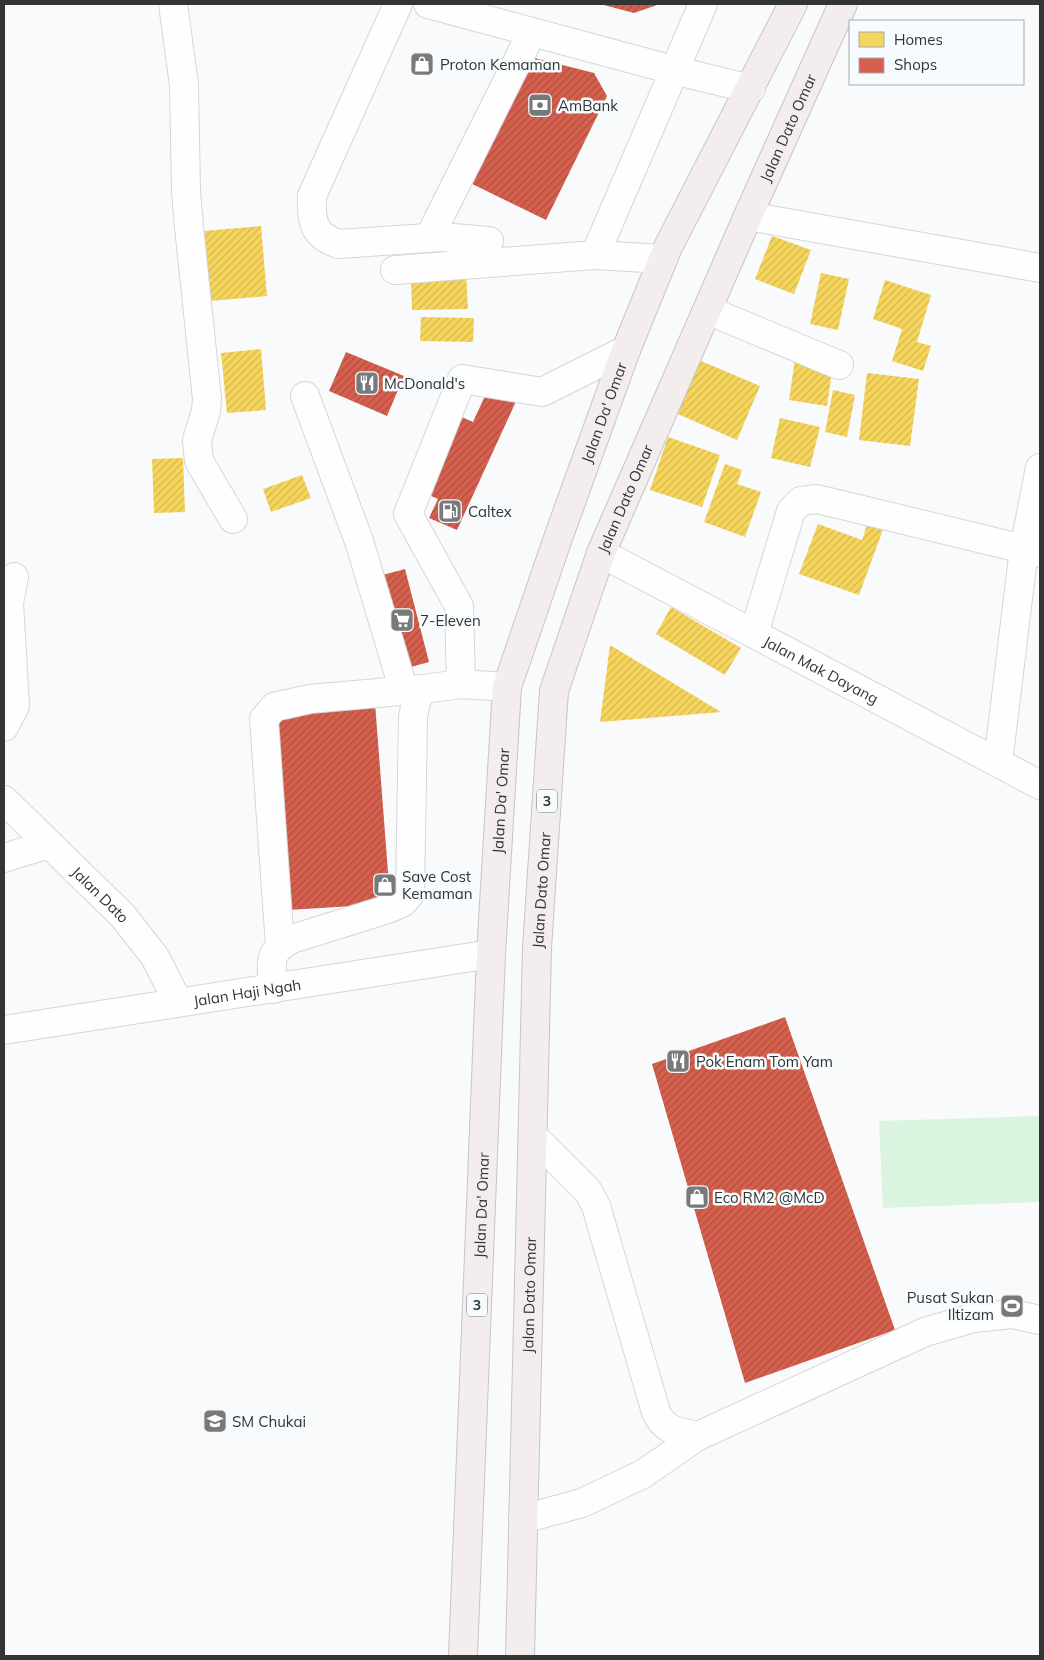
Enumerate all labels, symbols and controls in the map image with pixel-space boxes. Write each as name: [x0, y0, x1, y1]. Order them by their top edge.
legend: [849, 20, 1024, 85]
text: Homes: [894, 30, 943, 49]
shop icon: Proton Kemaman: [409, 51, 435, 77]
place label: Proton Kemaman: [440, 55, 561, 74]
text: Shops: [894, 55, 937, 74]
street label: Jalan Dato Omar: [755, 70, 820, 185]
bank icon: AmBank: [527, 92, 553, 118]
place label: AmBank: [558, 96, 618, 115]
street label: Jalan Da' Omar: [576, 359, 631, 466]
restaurant icon: McDonald's: [354, 370, 380, 396]
place label: McDonald's: [384, 374, 465, 393]
street label: Jalan Dato Omar: [593, 441, 657, 556]
fuel station icon: Caltex: [437, 498, 463, 524]
place label: Caltex: [468, 502, 512, 521]
supermarket icon: 7-Eleven: [389, 607, 415, 633]
place label: 7-Eleven: [420, 611, 481, 630]
street label: Jalan Mak Dayang: [760, 631, 882, 708]
street label: Jalan Da' Omar: [488, 747, 513, 854]
road number: 3: [537, 789, 557, 812]
street label: Jalan Dato Omar: [527, 831, 554, 949]
street label: Jalan Dato: [68, 862, 134, 926]
place label: Save Cost Kemaman: [402, 867, 473, 903]
shop icon: Save Cost Kemaman: [372, 872, 398, 898]
street label: Jalan Haji Ngah: [192, 974, 302, 1010]
restaurant icon: Pok Enam Tom Yam: [665, 1048, 691, 1074]
place label: Pok Enam Tom Yam: [696, 1052, 833, 1071]
street label: Jalan Da' Omar: [469, 1151, 493, 1259]
shop icon: Eco RM2 @McD: [684, 1184, 710, 1210]
place label: Eco RM2 @McD: [714, 1188, 825, 1207]
street label: Jalan Dato Omar: [518, 1236, 540, 1354]
place label: Pusat Sukan Iltizam: [907, 1288, 994, 1324]
sports icon: Pusat Sukan Iltizam: [999, 1293, 1025, 1319]
road number: 3: [467, 1294, 487, 1316]
school or university icon: SM Chukai: [202, 1408, 228, 1434]
place label: SM Chukai: [232, 1412, 306, 1431]

